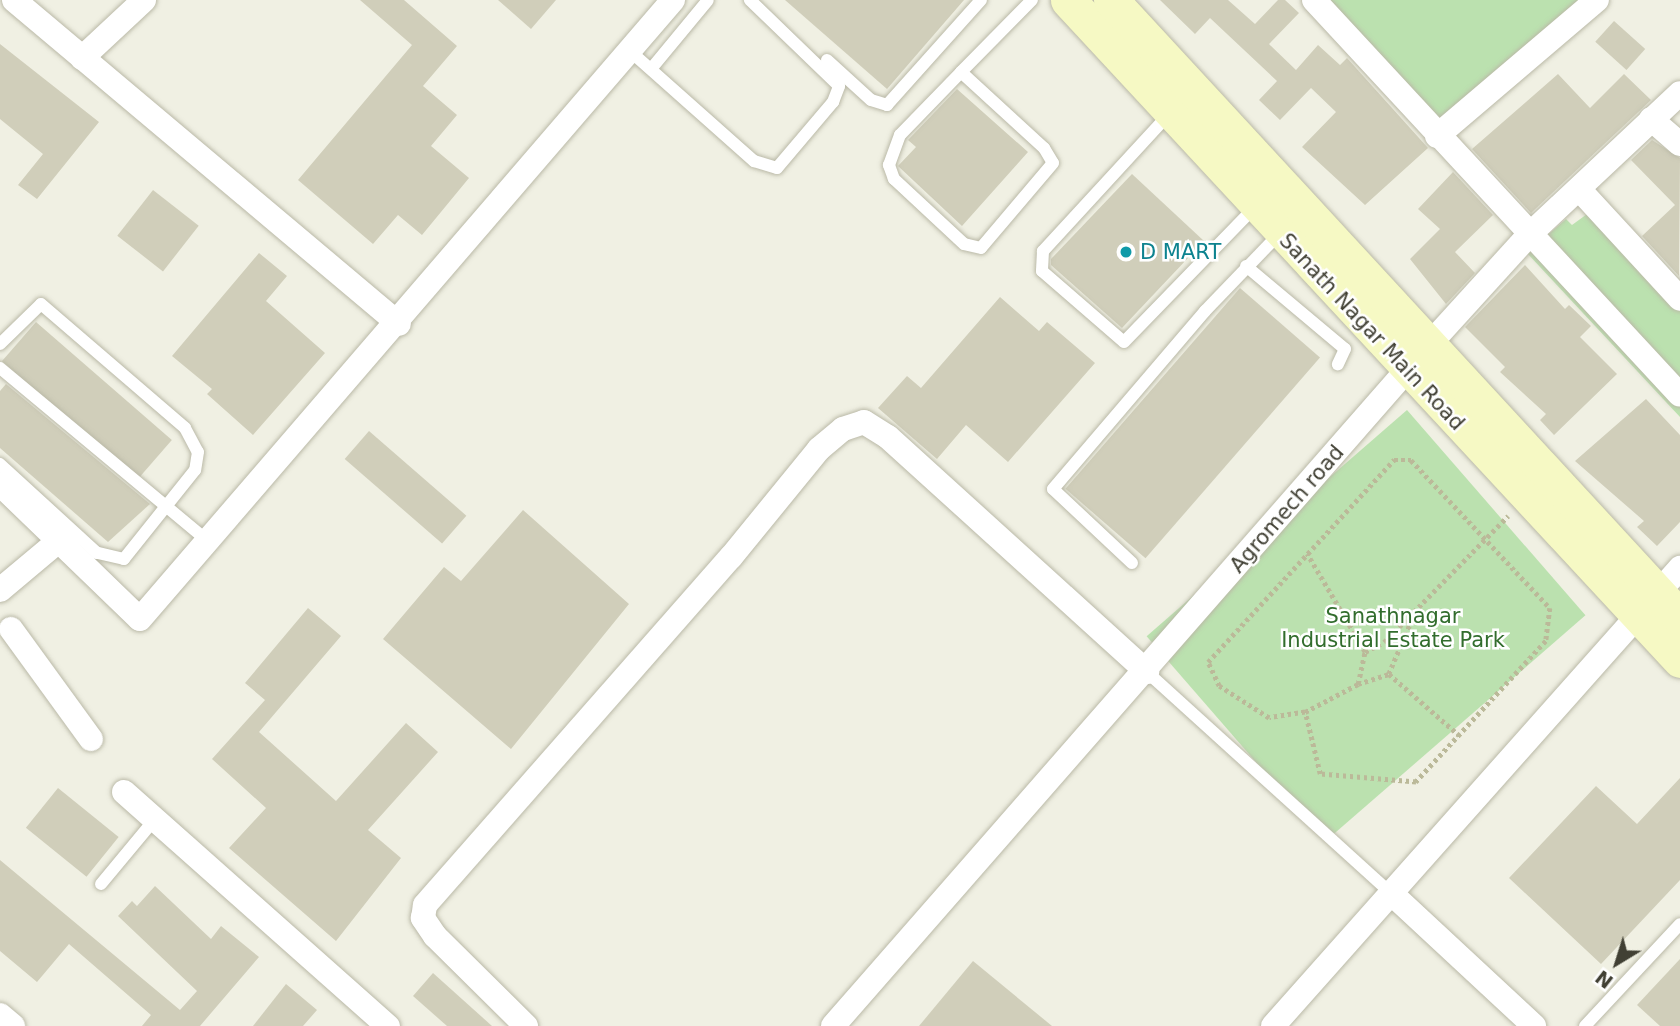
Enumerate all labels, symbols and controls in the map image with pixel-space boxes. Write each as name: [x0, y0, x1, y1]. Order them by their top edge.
street label: Sanath Nagar Main Road: [1274, 228, 1470, 436]
place label: D MART: [1140, 239, 1221, 265]
marker: D MART: [1118, 244, 1134, 260]
street label: Agromech road: [1225, 440, 1349, 578]
park label: Sanathnagar Industrial Estate Park: [1281, 603, 1505, 653]
north arrow: [1582, 928, 1652, 998]
text: N: [1591, 966, 1617, 993]

